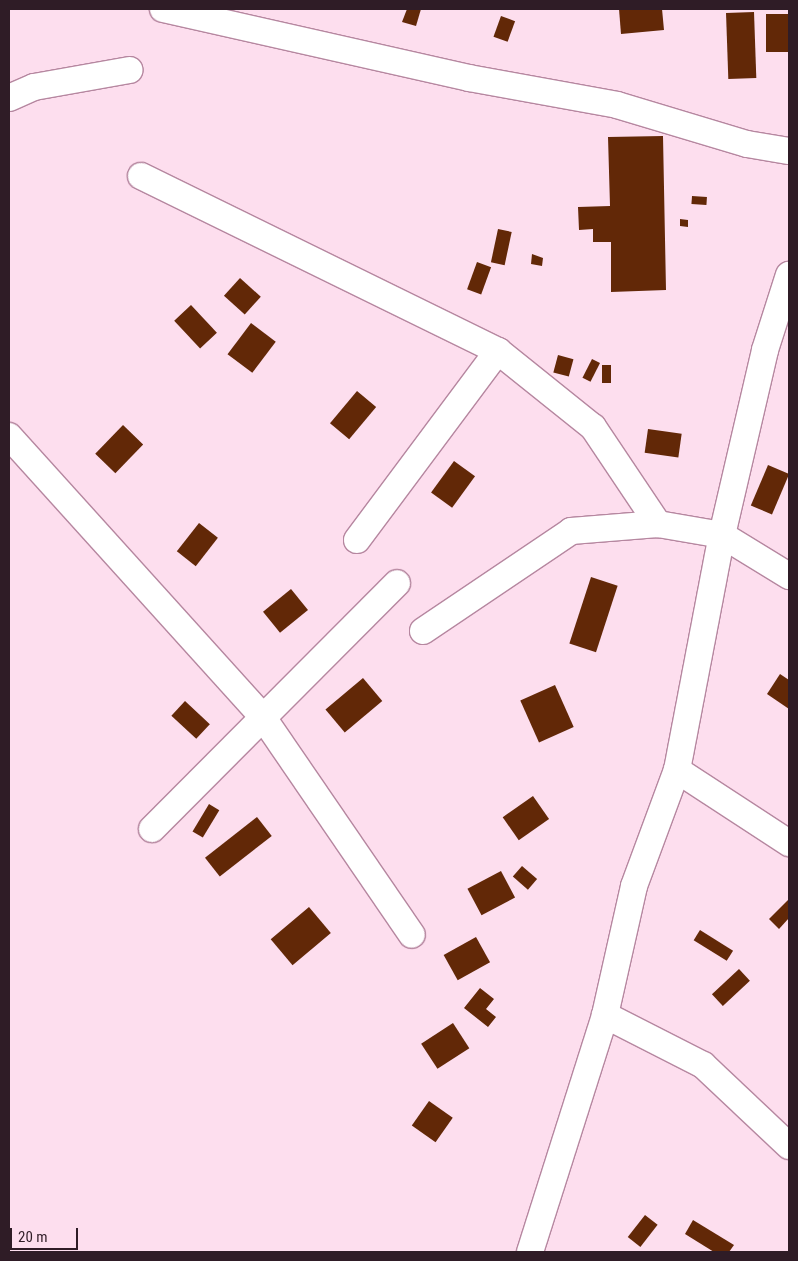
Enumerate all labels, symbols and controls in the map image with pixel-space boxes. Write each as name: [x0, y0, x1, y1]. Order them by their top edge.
scale bar: [12, 1218, 80, 1250]
text: 20 m: [18, 1228, 48, 1246]

